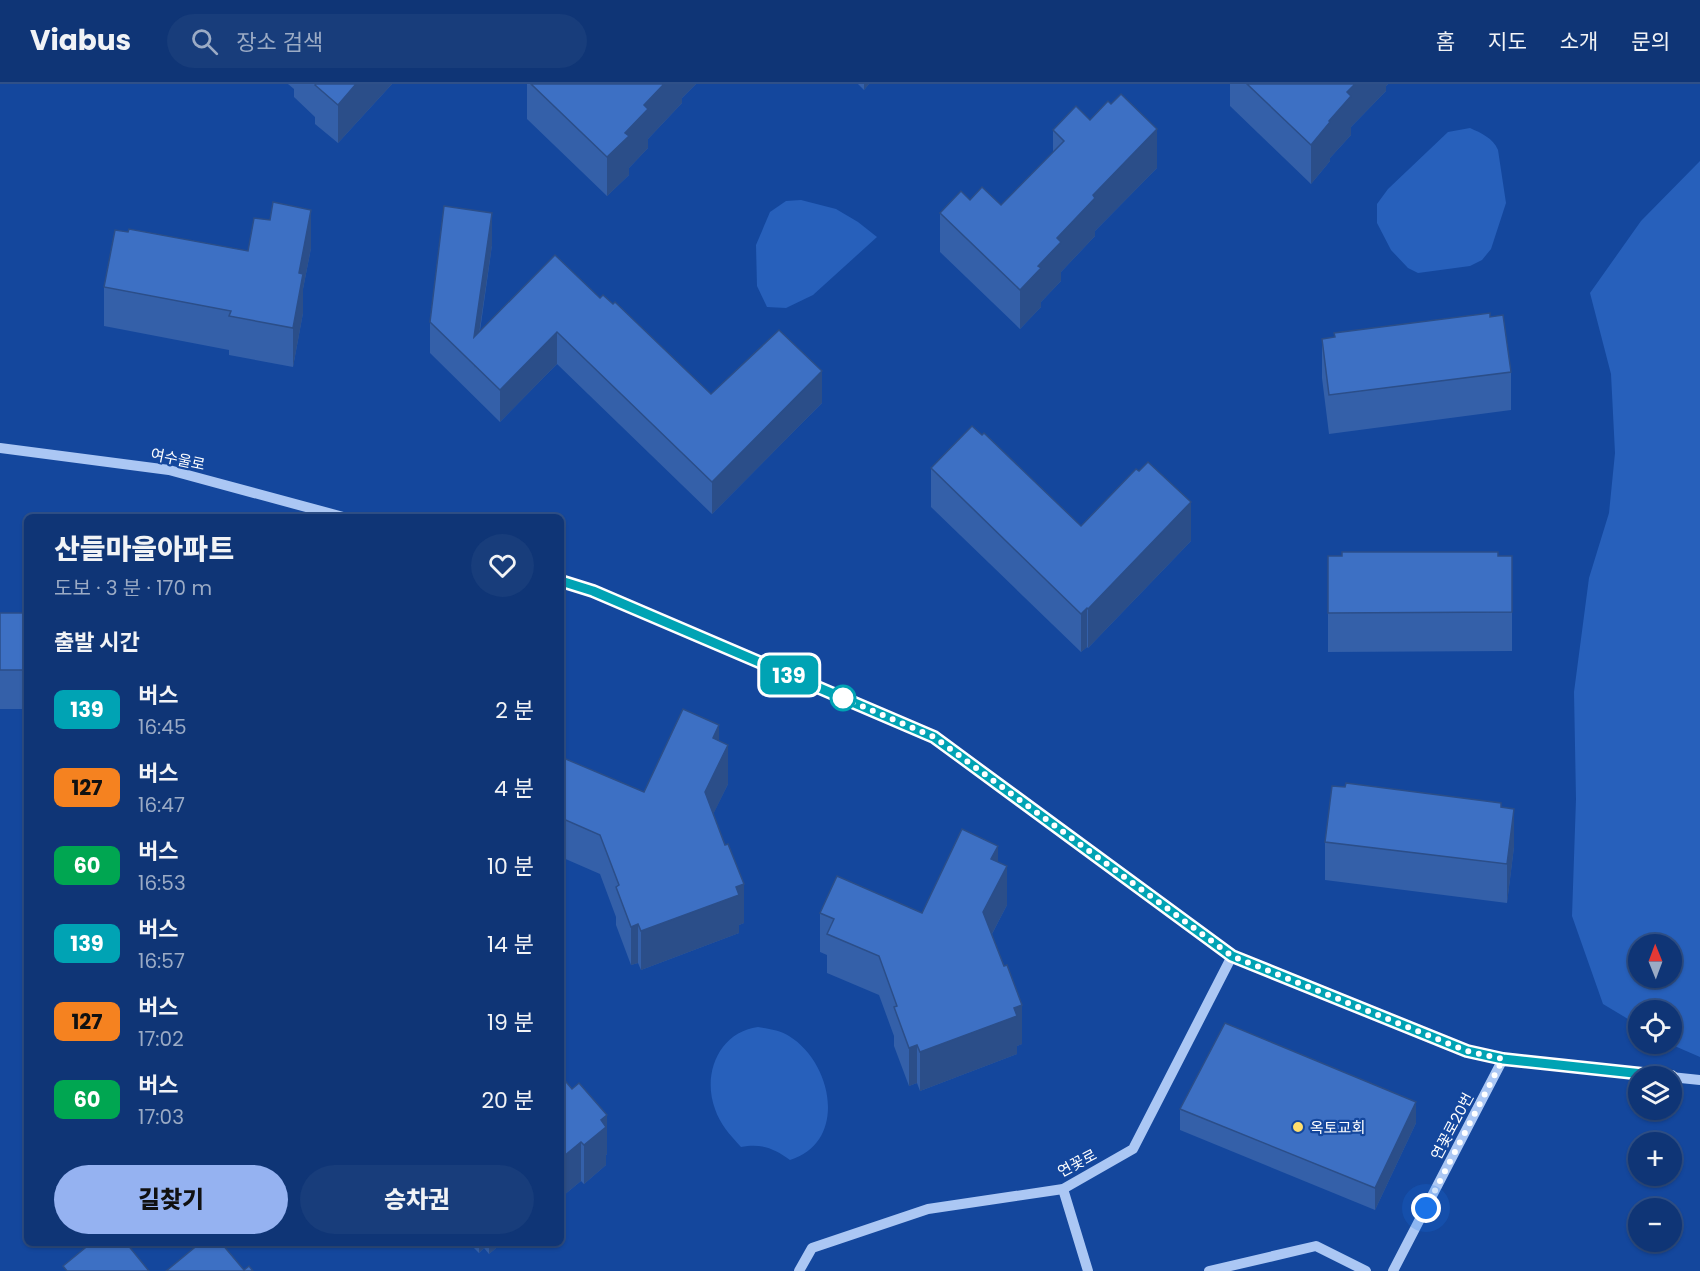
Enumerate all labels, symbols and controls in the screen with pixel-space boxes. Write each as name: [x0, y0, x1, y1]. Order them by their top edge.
search box: [167, 14, 587, 68]
text: Viabus: [30, 21, 131, 60]
icon: search: [188, 25, 221, 58]
text: 장소 검색: [236, 27, 323, 58]
text: 홈: [1436, 27, 1455, 56]
text: 지도: [1488, 27, 1527, 56]
text: 소개: [1560, 27, 1598, 56]
text: 문의: [1631, 27, 1670, 56]
street label: 여수울로: [149, 443, 207, 475]
text: 산들마을아파트: [54, 530, 234, 569]
button: heart: [471, 534, 534, 597]
text: 도보 · 3 분 · 170 m: [54, 574, 212, 602]
text: 출발 시간: [54, 627, 140, 658]
line badge: 139: [754, 656, 824, 694]
text: 139: [772, 661, 806, 690]
text: 버스: [138, 680, 178, 711]
unlabelled marker: [830, 685, 856, 711]
text: 139: [70, 695, 104, 724]
text: 2 분: [495, 695, 534, 726]
text: 16:45: [138, 713, 187, 741]
text: 버스: [138, 758, 178, 789]
text: 127: [71, 773, 103, 802]
text: 4 분: [494, 773, 534, 804]
text: 16:47: [138, 791, 185, 819]
text: 버스: [138, 836, 178, 867]
text: 60: [73, 851, 101, 880]
text: 10 분: [487, 851, 534, 882]
text: 16:53: [138, 869, 186, 897]
text: 버스: [138, 914, 178, 945]
text: 139: [70, 929, 104, 958]
text: 14 분: [487, 929, 534, 960]
north arrow: [1628, 934, 1682, 988]
map controls: [1628, 934, 1682, 1252]
text: 16:57: [138, 947, 185, 975]
text: 버스: [138, 992, 178, 1023]
button: locate: [1628, 1000, 1682, 1054]
text: 127: [71, 1007, 103, 1036]
text: 19 분: [487, 1007, 534, 1038]
text: 17:02: [138, 1025, 184, 1053]
button: layers: [1628, 1066, 1682, 1120]
text: 버스: [138, 1070, 178, 1101]
text: 60: [73, 1085, 101, 1114]
text: 20 분: [481, 1085, 534, 1116]
street label: 연꽃로20번: [1426, 1089, 1478, 1163]
text: 17:03: [138, 1103, 184, 1131]
place label: 옥토교회: [1310, 1117, 1365, 1138]
marker: 옥토교회: [1291, 1120, 1305, 1134]
button: +: [1628, 1132, 1682, 1186]
street label: 연꽃로: [1054, 1144, 1100, 1182]
button: 길찾기: [54, 1165, 288, 1234]
button: 승차권: [300, 1165, 534, 1234]
your location: [1411, 1193, 1441, 1223]
button: −: [1628, 1198, 1682, 1252]

